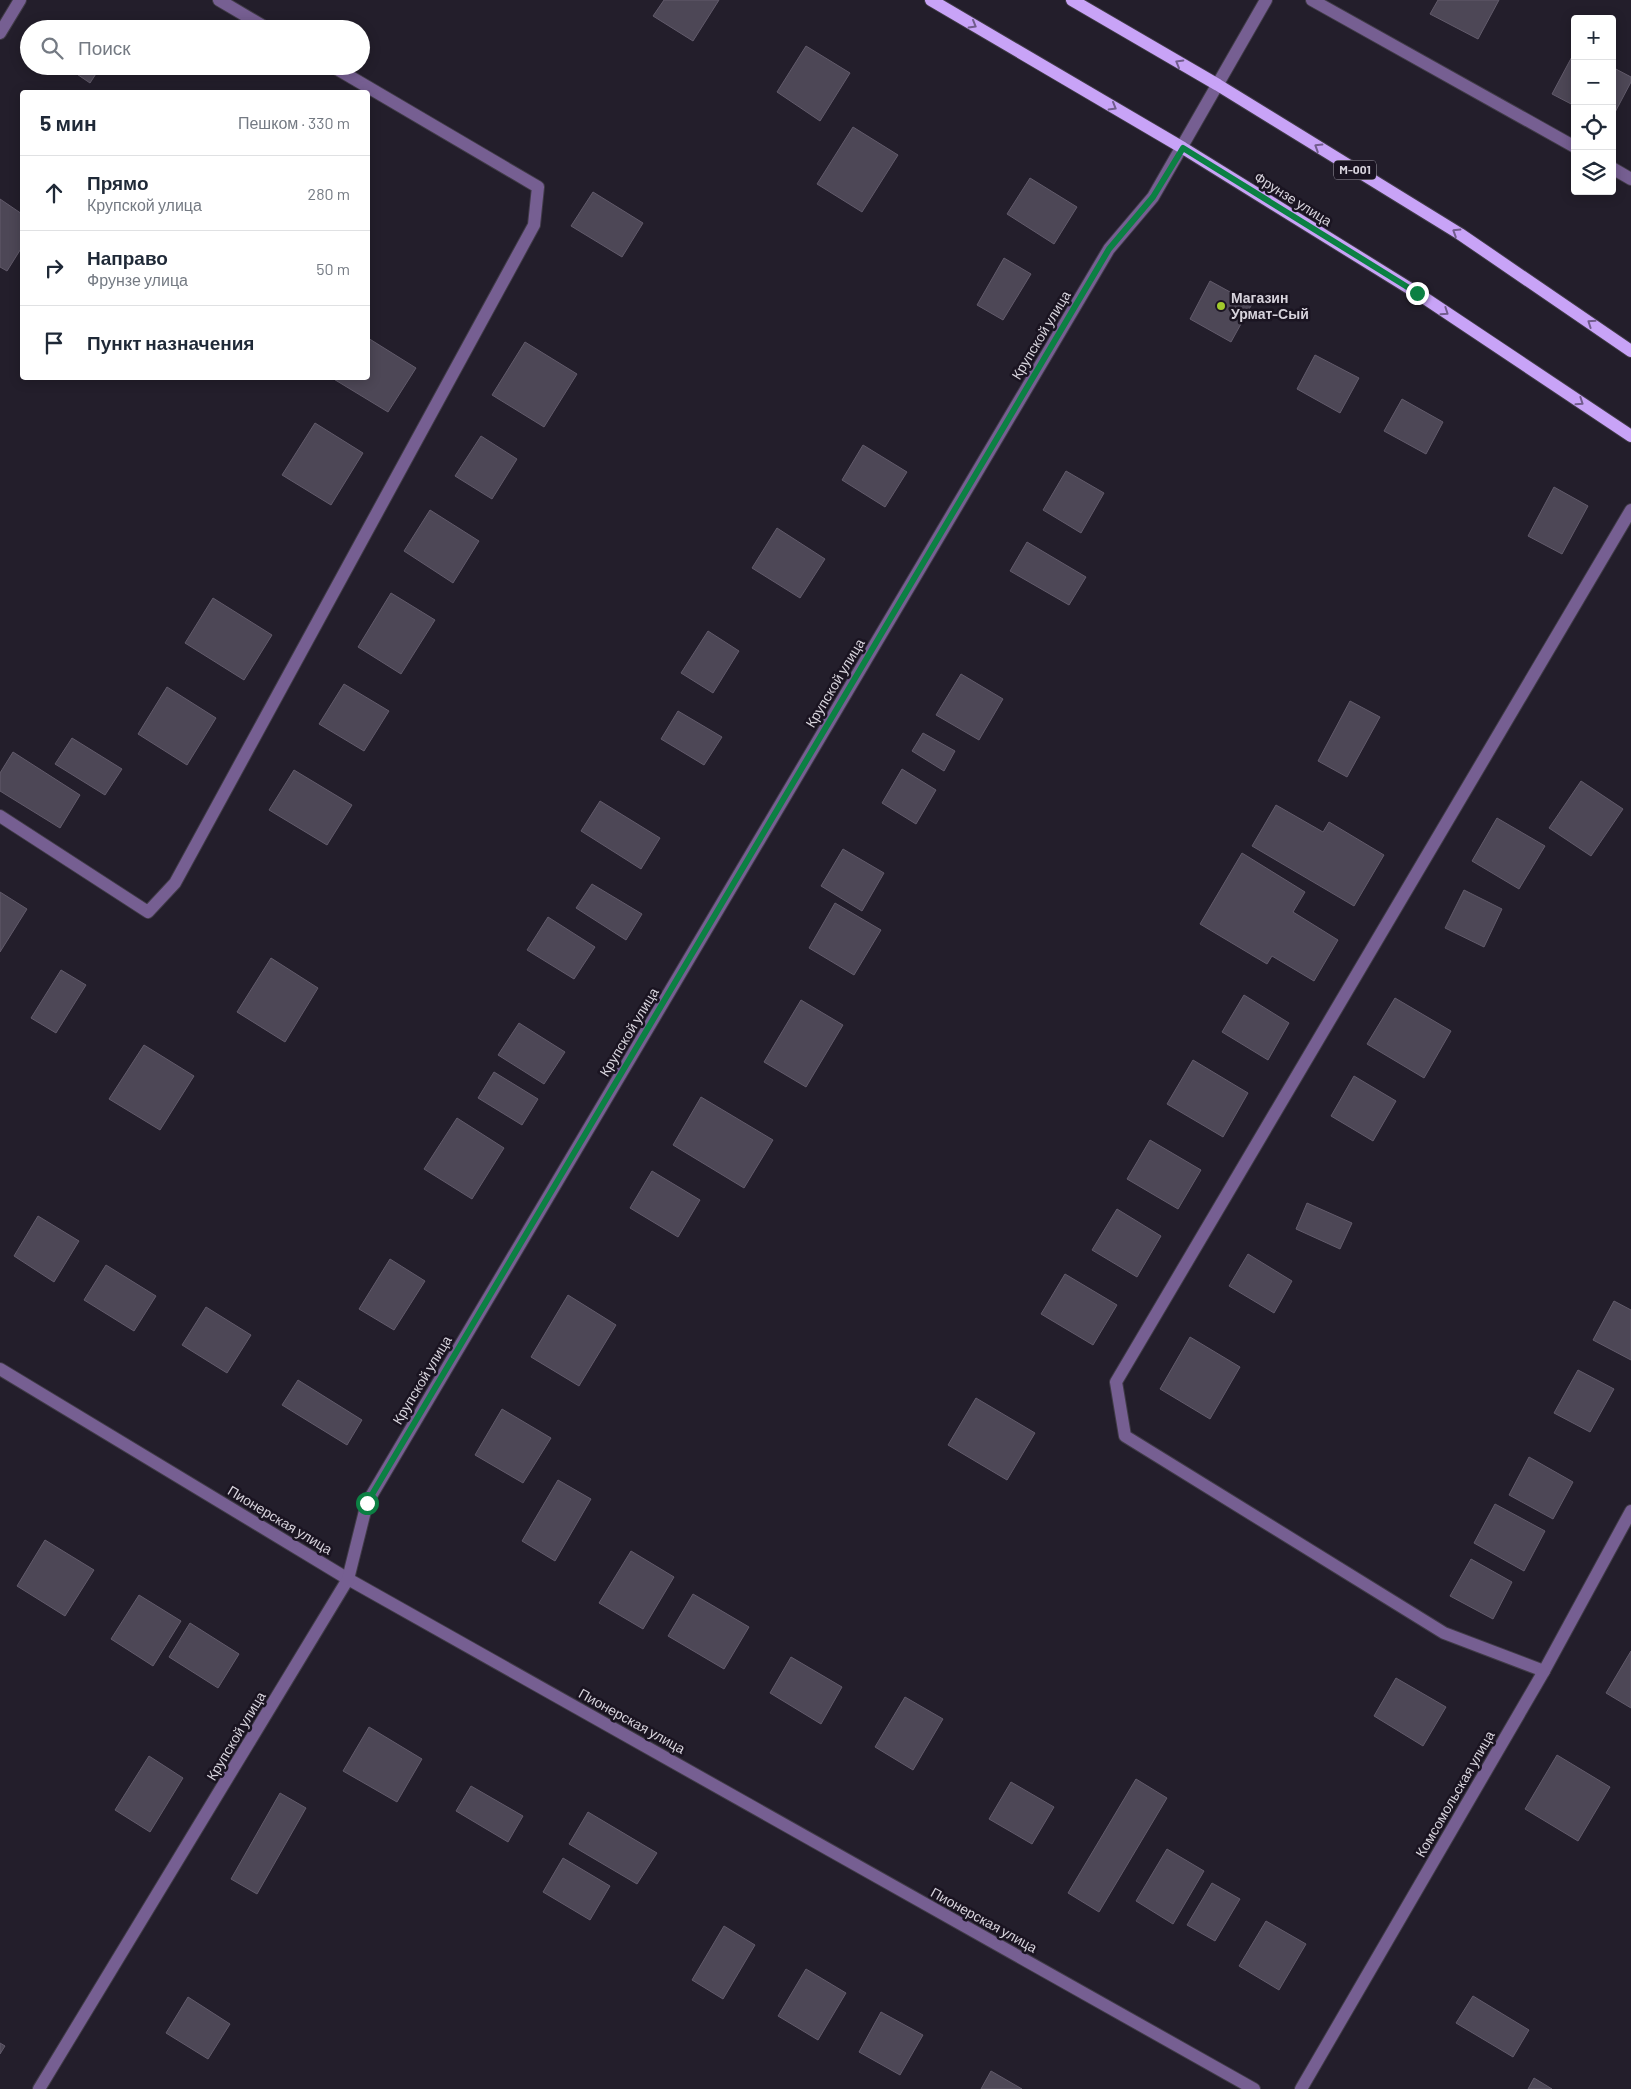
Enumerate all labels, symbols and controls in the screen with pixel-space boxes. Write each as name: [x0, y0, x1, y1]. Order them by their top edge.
map controls: [1571, 15, 1616, 195]
button: +: [1571, 15, 1616, 60]
one-way arrow: [967, 18, 976, 28]
search box: [20, 20, 370, 75]
icon: search: [38, 34, 66, 62]
text: Поиск: [78, 36, 131, 59]
one-way arrow: [1175, 59, 1184, 69]
button: −: [1571, 60, 1616, 105]
one-way arrow: [1108, 100, 1117, 110]
button: locate: [1571, 105, 1616, 150]
text: 5 мин: [40, 110, 97, 135]
text: Пешком · 330 m: [238, 113, 350, 132]
one-way arrow: [1314, 144, 1323, 153]
button: layers: [1571, 150, 1616, 195]
road number: M-001: [1334, 160, 1376, 180]
street label: Фрунзе улица: [1251, 168, 1335, 229]
text: Прямо: [87, 171, 149, 194]
icon: ahead: [40, 179, 68, 207]
text: 280 m: [308, 184, 350, 203]
text: Крупской улица: [87, 195, 202, 214]
one-way arrow: [1453, 229, 1462, 239]
text: Направо: [87, 246, 168, 269]
icon: right: [40, 254, 68, 282]
text: 50 m: [316, 259, 350, 278]
text: Фрунзе улица: [87, 270, 188, 289]
route end: [1406, 282, 1429, 305]
street label: Крупской улица: [1007, 287, 1074, 382]
place label: Магазин Урмат-Сый: [1231, 289, 1309, 322]
marker: Магазин Урмат-Сый: [1215, 300, 1227, 312]
one-way arrow: [1439, 306, 1449, 315]
one-way arrow: [1587, 320, 1596, 330]
icon: arrive: [40, 329, 68, 357]
text: Пункт назначения: [87, 331, 254, 354]
one-way arrow: [1574, 396, 1584, 405]
street label: Крупской улица: [801, 635, 868, 730]
street label: Крупской улица: [595, 984, 662, 1079]
street label: Крупской улица: [388, 1332, 455, 1427]
street label: Пионерская улица: [225, 1482, 336, 1558]
route start: [356, 1492, 379, 1515]
street label: Пионерская улица: [576, 1684, 689, 1757]
street label: Крупской улица: [202, 1688, 269, 1783]
street label: Комсомольская улица: [1411, 1727, 1498, 1860]
street label: Пионерская улица: [928, 1883, 1041, 1956]

